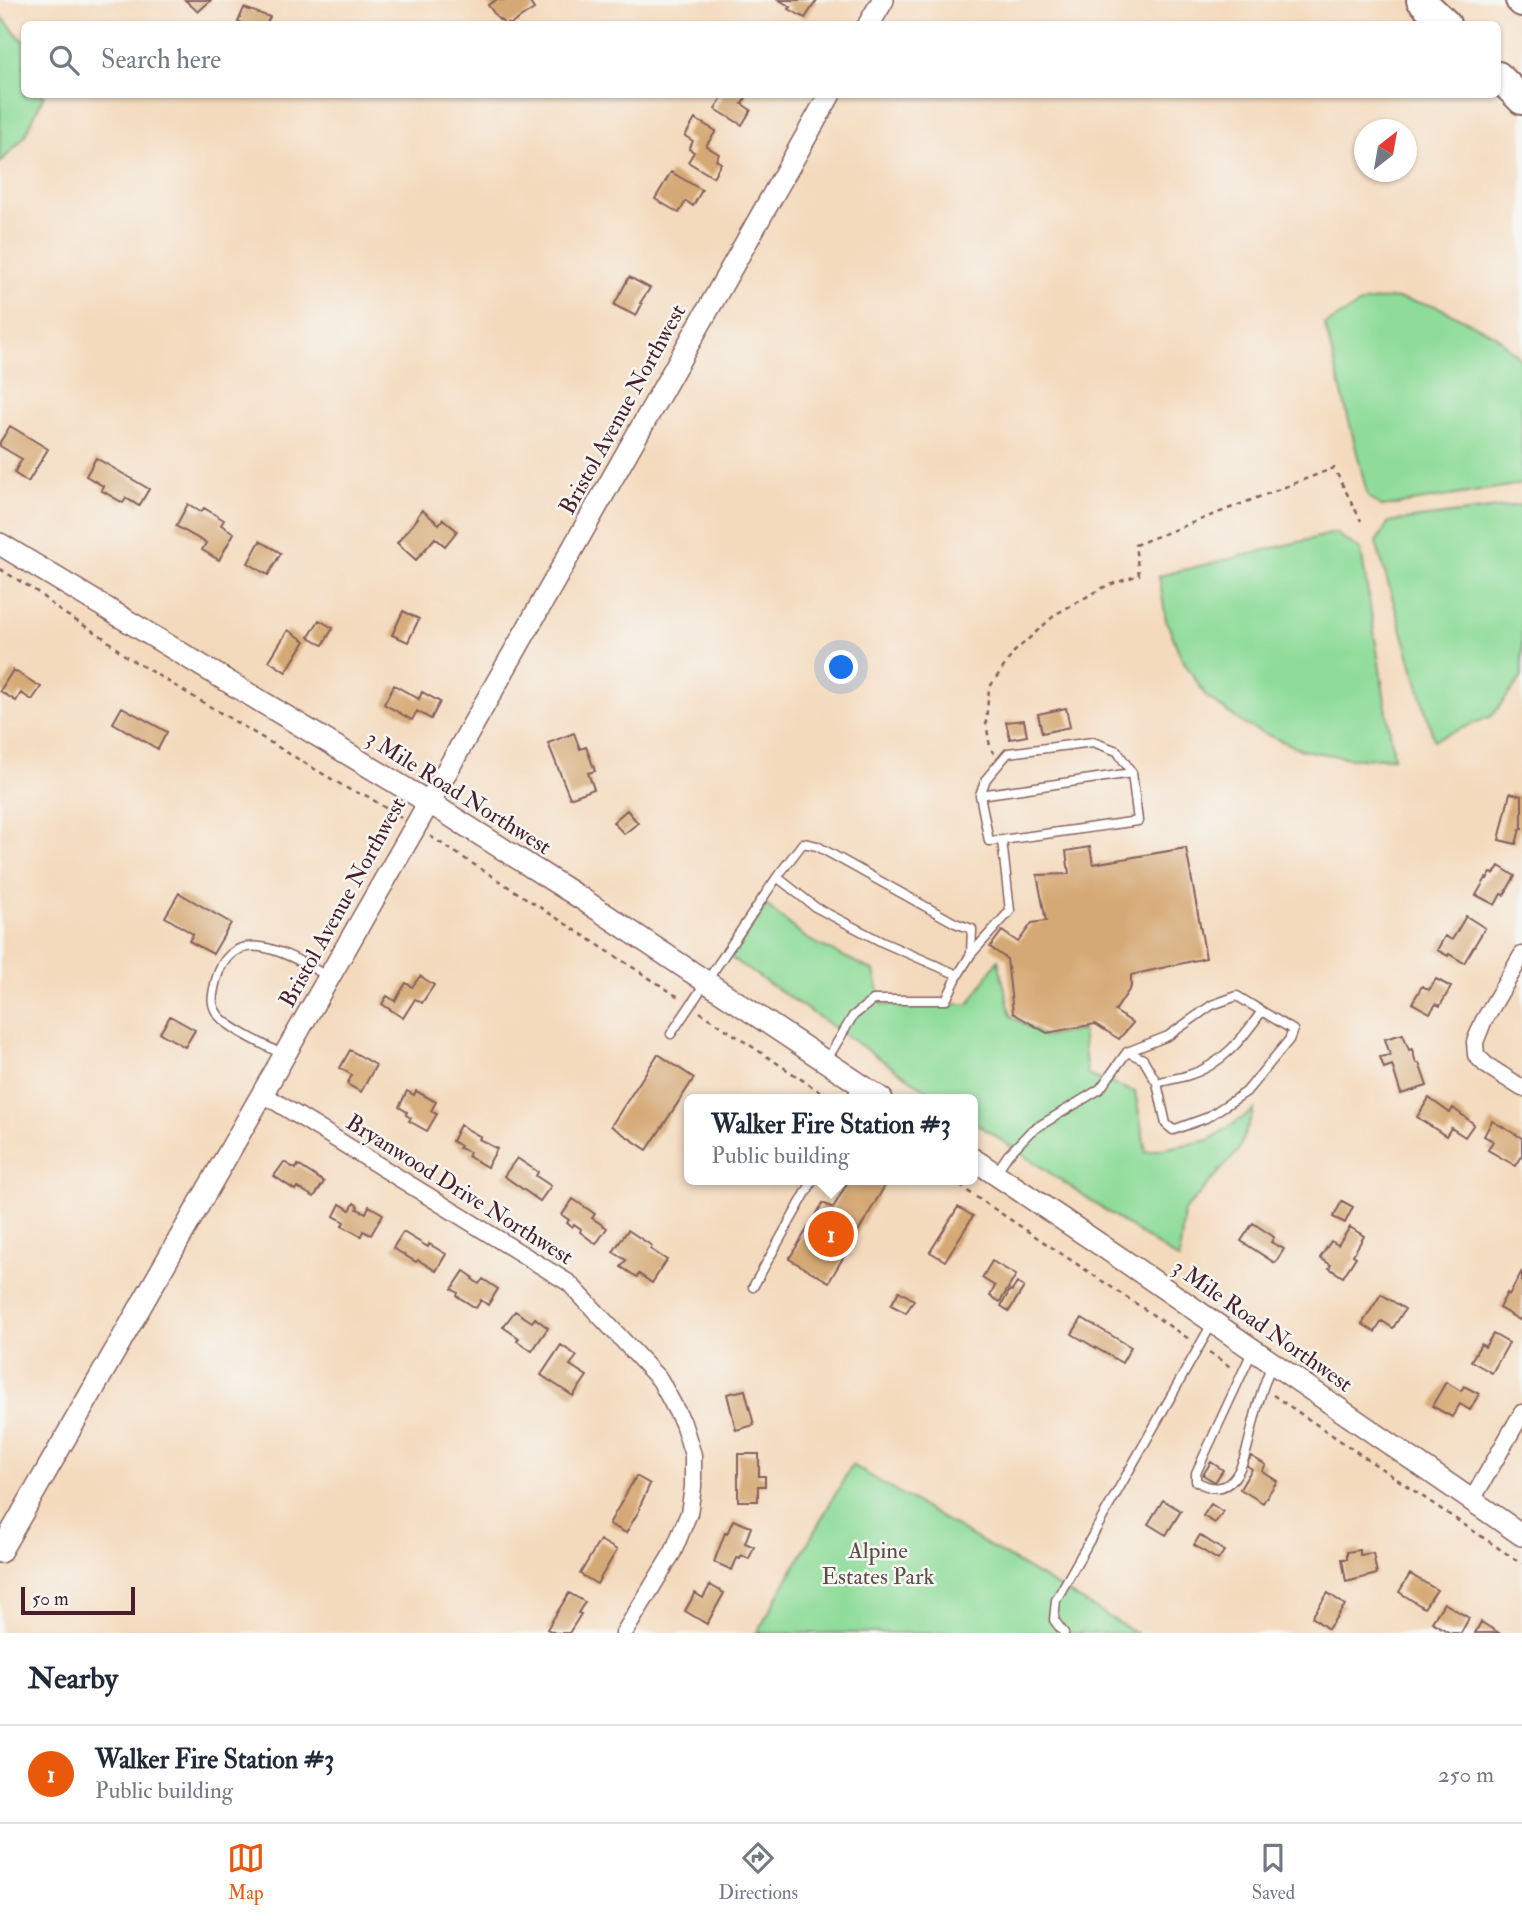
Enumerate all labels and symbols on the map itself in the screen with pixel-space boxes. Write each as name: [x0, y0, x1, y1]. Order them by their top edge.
north arrow: [1354, 119, 1417, 182]
street label: Bristol Avenue Northwest: [553, 299, 692, 519]
your location: [824, 650, 858, 684]
street label: 3 Mile Road Northwest: [361, 724, 557, 861]
street label: Bristol Avenue Northwest: [273, 792, 412, 1012]
street label: Bryanwood Drive Northwest: [341, 1108, 579, 1271]
pin: 1: [808, 1208, 854, 1260]
street label: 3 Mile Road Northwest: [1167, 1252, 1358, 1398]
park label: Alpine Estates Park: [821, 1536, 935, 1591]
scale bar: [21, 1584, 135, 1616]

